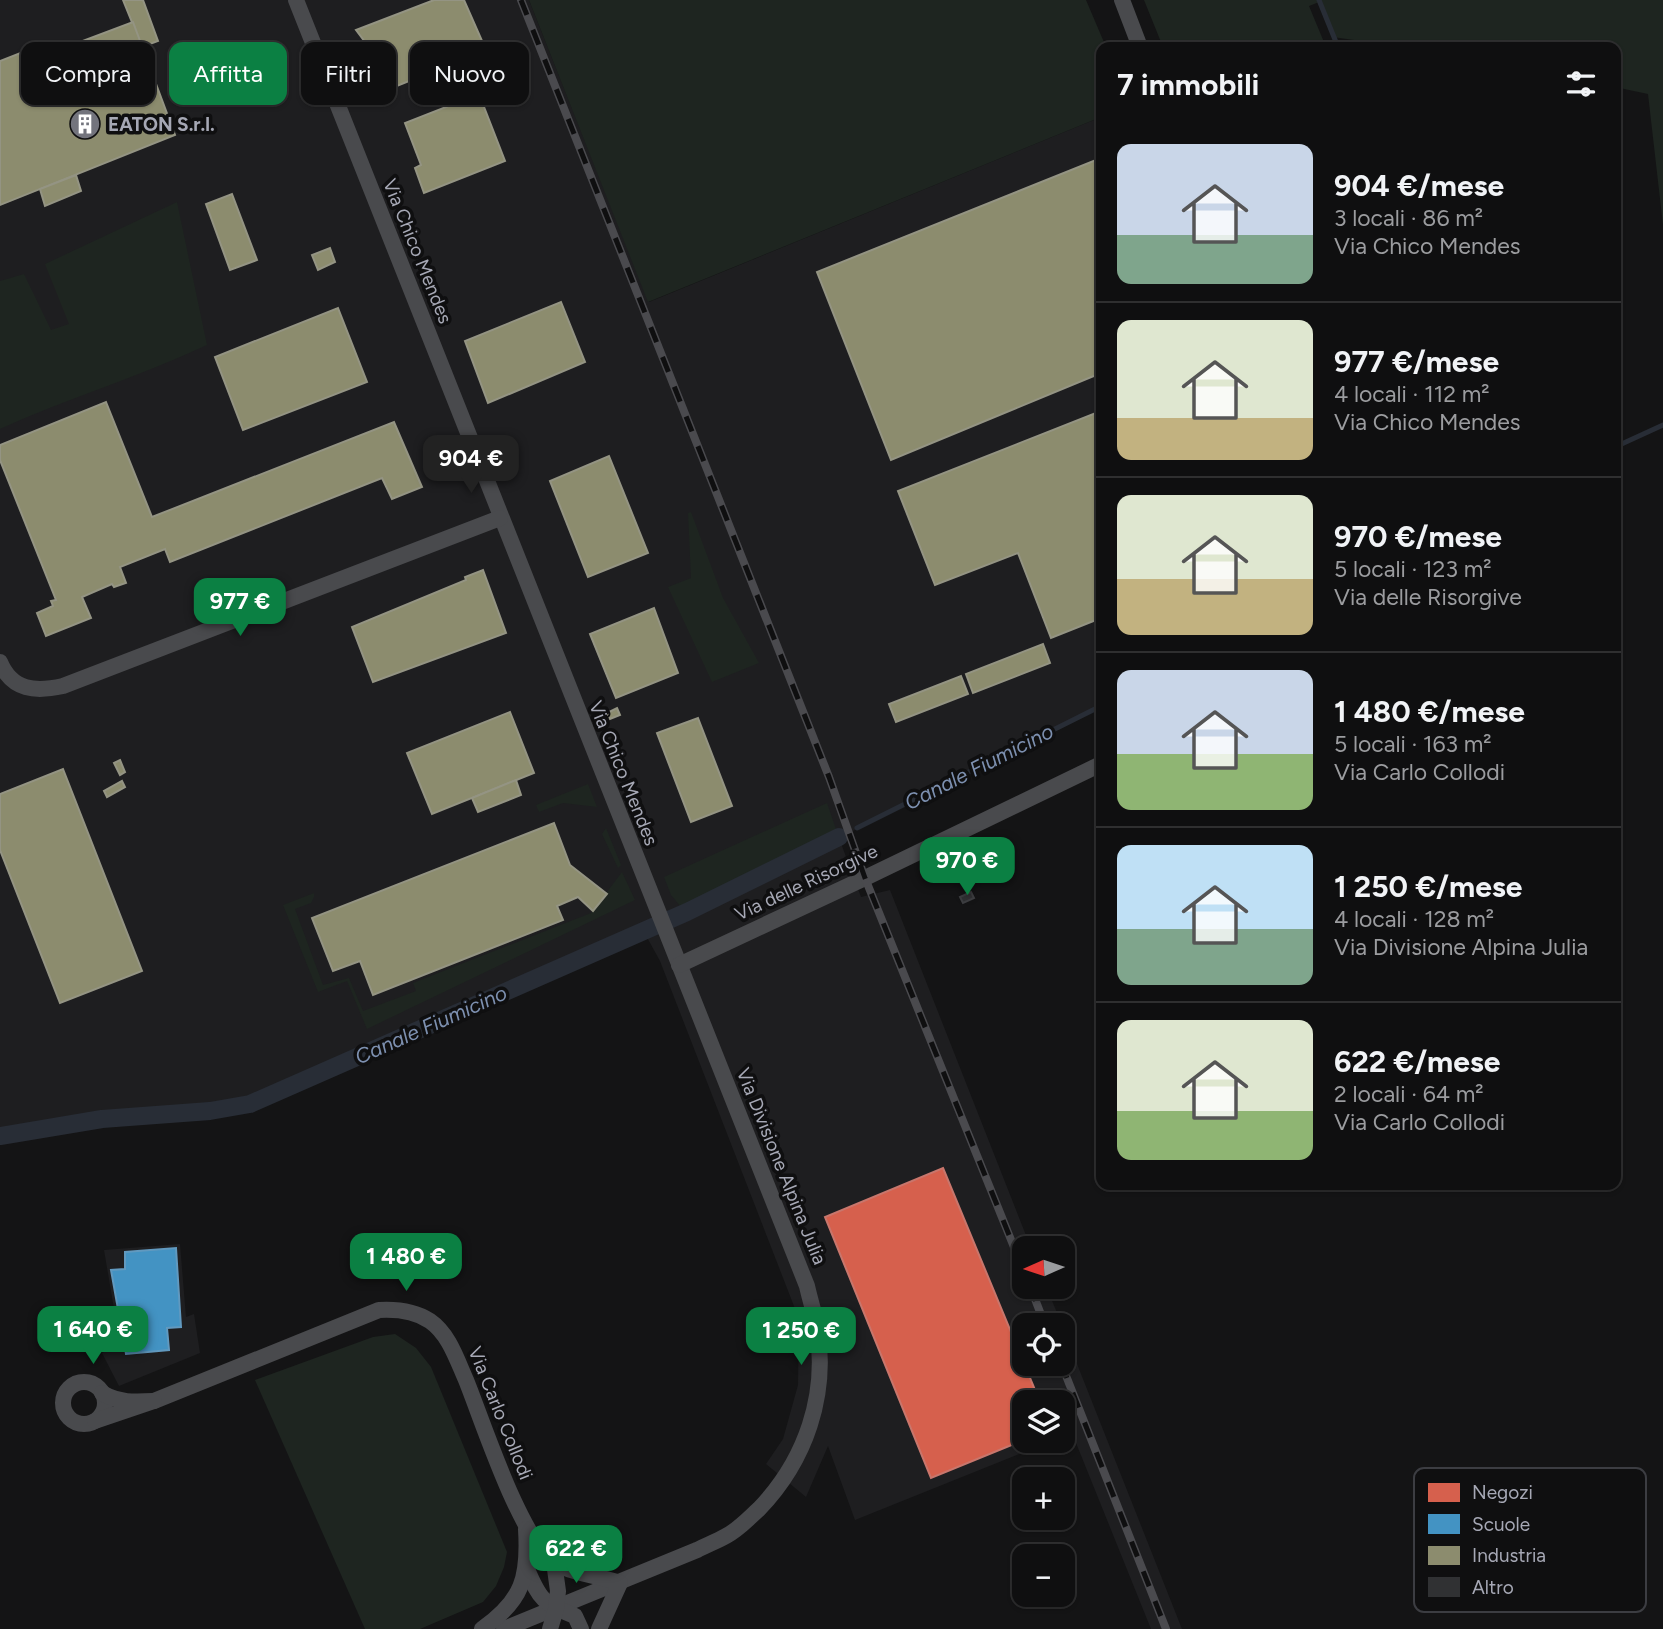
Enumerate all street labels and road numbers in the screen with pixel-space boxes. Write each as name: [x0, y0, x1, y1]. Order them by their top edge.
street label: Via Chico Mendes: [378, 175, 457, 327]
street label: Via Chico Mendes: [584, 697, 663, 849]
street label: Via delle Risorgive: [731, 839, 881, 926]
street label: Via Divisione Alpina Julia: [732, 1065, 832, 1268]
street label: Via Carlo Collodi: [463, 1343, 538, 1483]

